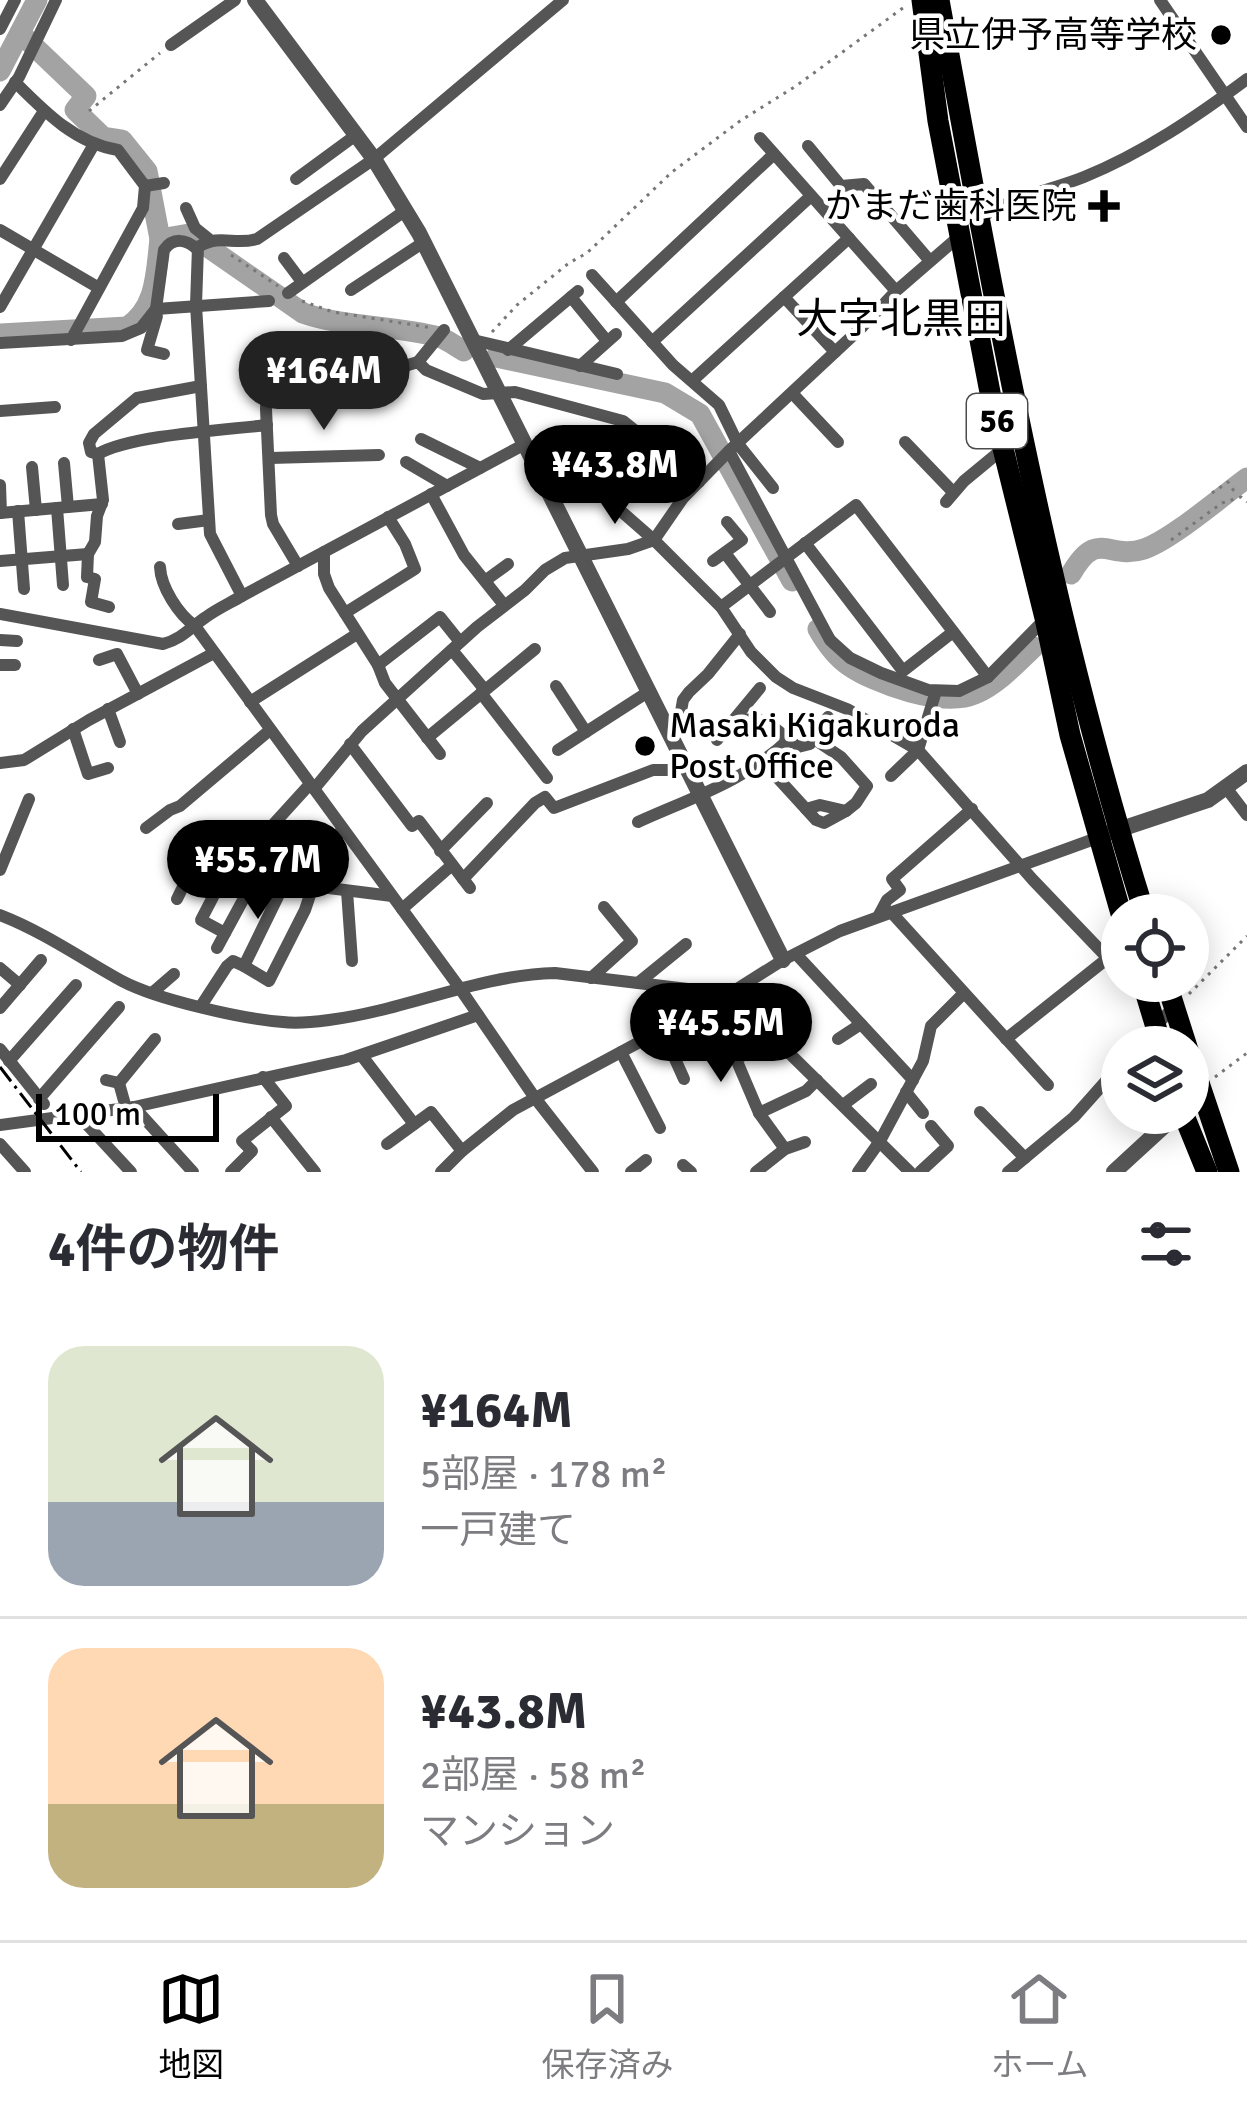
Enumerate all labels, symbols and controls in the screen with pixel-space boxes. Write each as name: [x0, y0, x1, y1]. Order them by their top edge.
place label: 県立伊予高等学校: [909, 13, 1197, 58]
marker: 県立伊予高等学校: [1208, 22, 1234, 48]
place label: かまだ歯科医院: [825, 184, 1077, 229]
marker: かまだ歯科医院: [1088, 190, 1120, 222]
district label: 大字北黒田: [796, 294, 1006, 345]
pin: ¥164M: [240, 331, 408, 433]
text: ¥164M: [266, 346, 382, 394]
road number: 56: [967, 394, 1027, 448]
pin: ¥43.8M: [517, 425, 713, 527]
text: ¥43.8M: [551, 440, 679, 488]
place label: Masaki Kigakuroda Post Office: [669, 703, 960, 789]
marker: Masaki Kigakuroda Post Office: [632, 733, 658, 759]
pin: ¥55.7M: [160, 820, 356, 922]
text: ¥55.7M: [194, 835, 322, 883]
map controls: [1101, 894, 1209, 1134]
button: locate: [1101, 894, 1209, 1002]
pin: ¥45.5M: [623, 983, 819, 1085]
text: ¥45.5M: [657, 998, 785, 1046]
button: layers: [1101, 1026, 1209, 1134]
scale bar: [36, 1088, 219, 1141]
text: 100 m: [54, 1094, 141, 1135]
icon: filters: [1133, 1211, 1199, 1277]
text: 4件の物件: [48, 1218, 280, 1281]
text: ¥164M: [420, 1379, 573, 1442]
icon: home: [144, 1394, 288, 1538]
text: 5部屋 · 178 m²: [420, 1450, 667, 1498]
text: 一戸建て: [420, 1506, 576, 1554]
text: ¥43.8M: [420, 1680, 587, 1743]
icon: home: [144, 1696, 288, 1840]
text: 2部屋 · 58 m²: [420, 1751, 646, 1799]
text: マンション: [420, 1807, 615, 1855]
tab: 地図: [158, 1966, 224, 2086]
tab: 保存済み: [541, 1966, 673, 2086]
tab: ホーム: [990, 1966, 1088, 2086]

